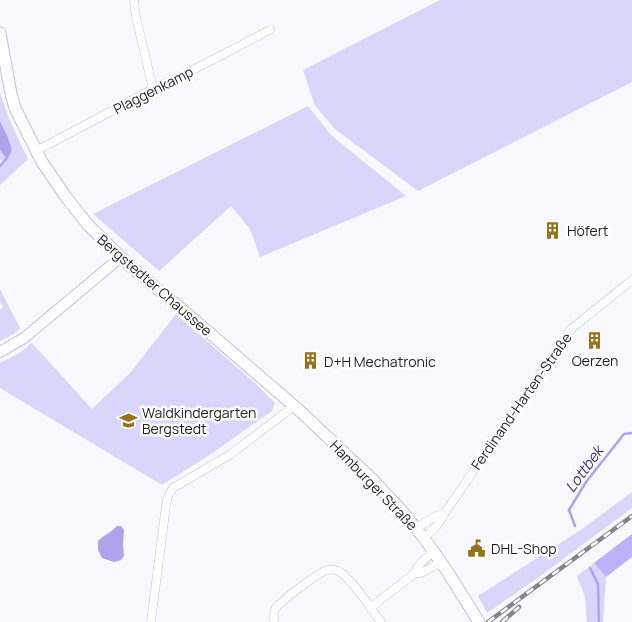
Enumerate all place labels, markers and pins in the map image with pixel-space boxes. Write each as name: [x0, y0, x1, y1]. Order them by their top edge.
building icon: Höfert: [543, 220, 563, 240]
place label: Höfert: [567, 221, 609, 240]
building icon: Oerzen: [585, 330, 605, 350]
building icon: D+H Mechatronic: [300, 351, 320, 371]
place label: Oerzen: [572, 351, 618, 370]
place label: D+H Mechatronic: [324, 352, 436, 371]
place label: Waldkindergarten Bergstedt: [142, 403, 256, 438]
school or university icon: Waldkindergarten Bergstedt: [118, 410, 138, 430]
public building icon: DHL-Shop: [467, 538, 487, 558]
place label: DHL-Shop: [491, 539, 557, 558]

